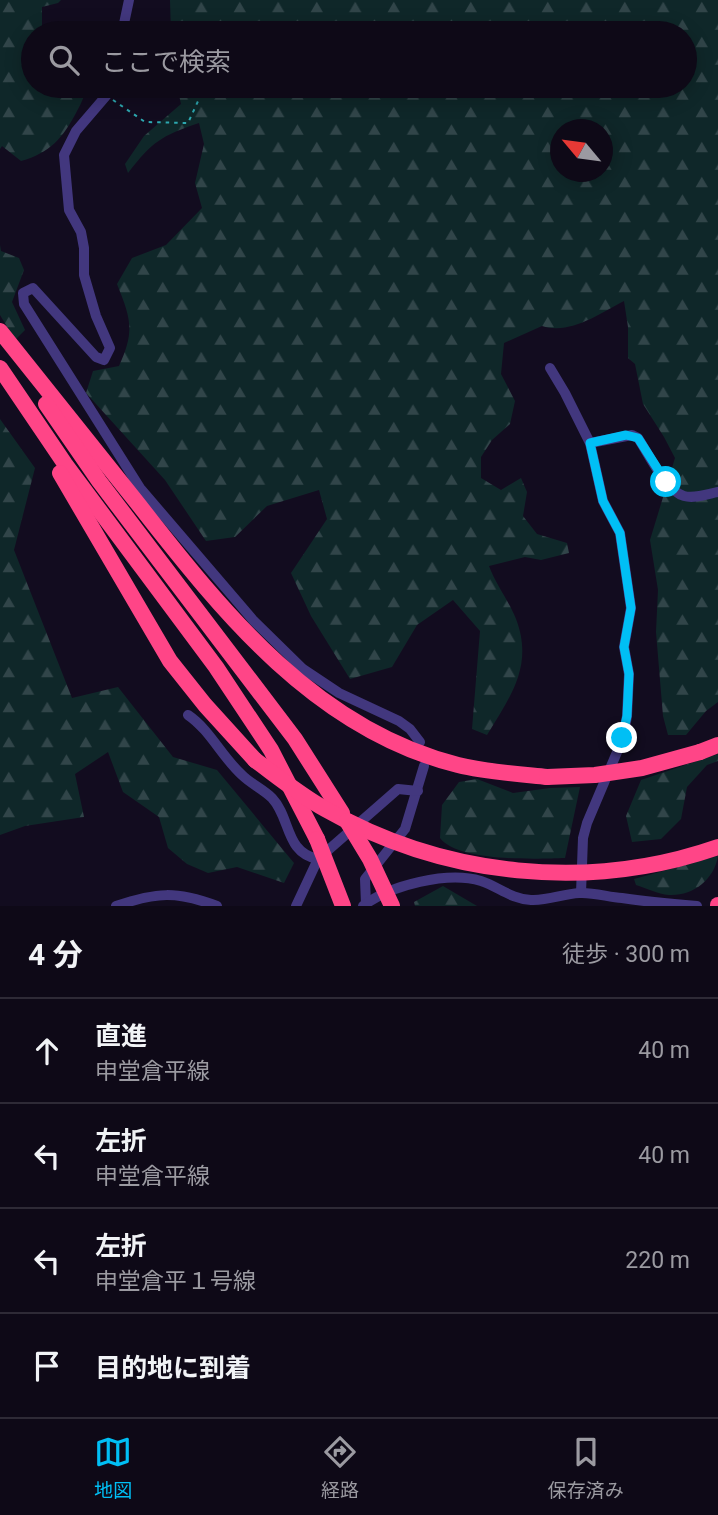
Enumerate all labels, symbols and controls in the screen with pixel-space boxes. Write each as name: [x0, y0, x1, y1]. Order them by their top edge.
search box: [21, 21, 697, 98]
icon: search: [45, 41, 83, 79]
text: ここで検索: [101, 47, 231, 77]
north arrow: [550, 119, 613, 182]
route start: [650, 466, 681, 497]
route end: [606, 722, 637, 753]
text: 4 分: [28, 937, 83, 972]
text: 徒歩 · 300 m: [562, 941, 690, 968]
text: 直進: [95, 1021, 147, 1051]
icon: ahead: [28, 1032, 66, 1070]
text: 40 m: [638, 1037, 690, 1064]
text: 申堂倉平線: [95, 1058, 210, 1085]
text: 左折: [95, 1126, 147, 1156]
icon: left: [28, 1137, 66, 1175]
text: 40 m: [638, 1142, 690, 1169]
text: 申堂倉平線: [95, 1163, 210, 1190]
text: 左折: [95, 1231, 147, 1261]
icon: left: [28, 1242, 66, 1280]
text: 220 m: [625, 1247, 690, 1274]
text: 申堂倉平１号線: [95, 1268, 256, 1295]
icon: arrive: [28, 1347, 66, 1385]
text: 目的地に到着: [95, 1353, 251, 1383]
tab: 地図: [94, 1433, 132, 1502]
tab: 経路: [321, 1433, 359, 1502]
tab: 保存済み: [548, 1433, 624, 1502]

